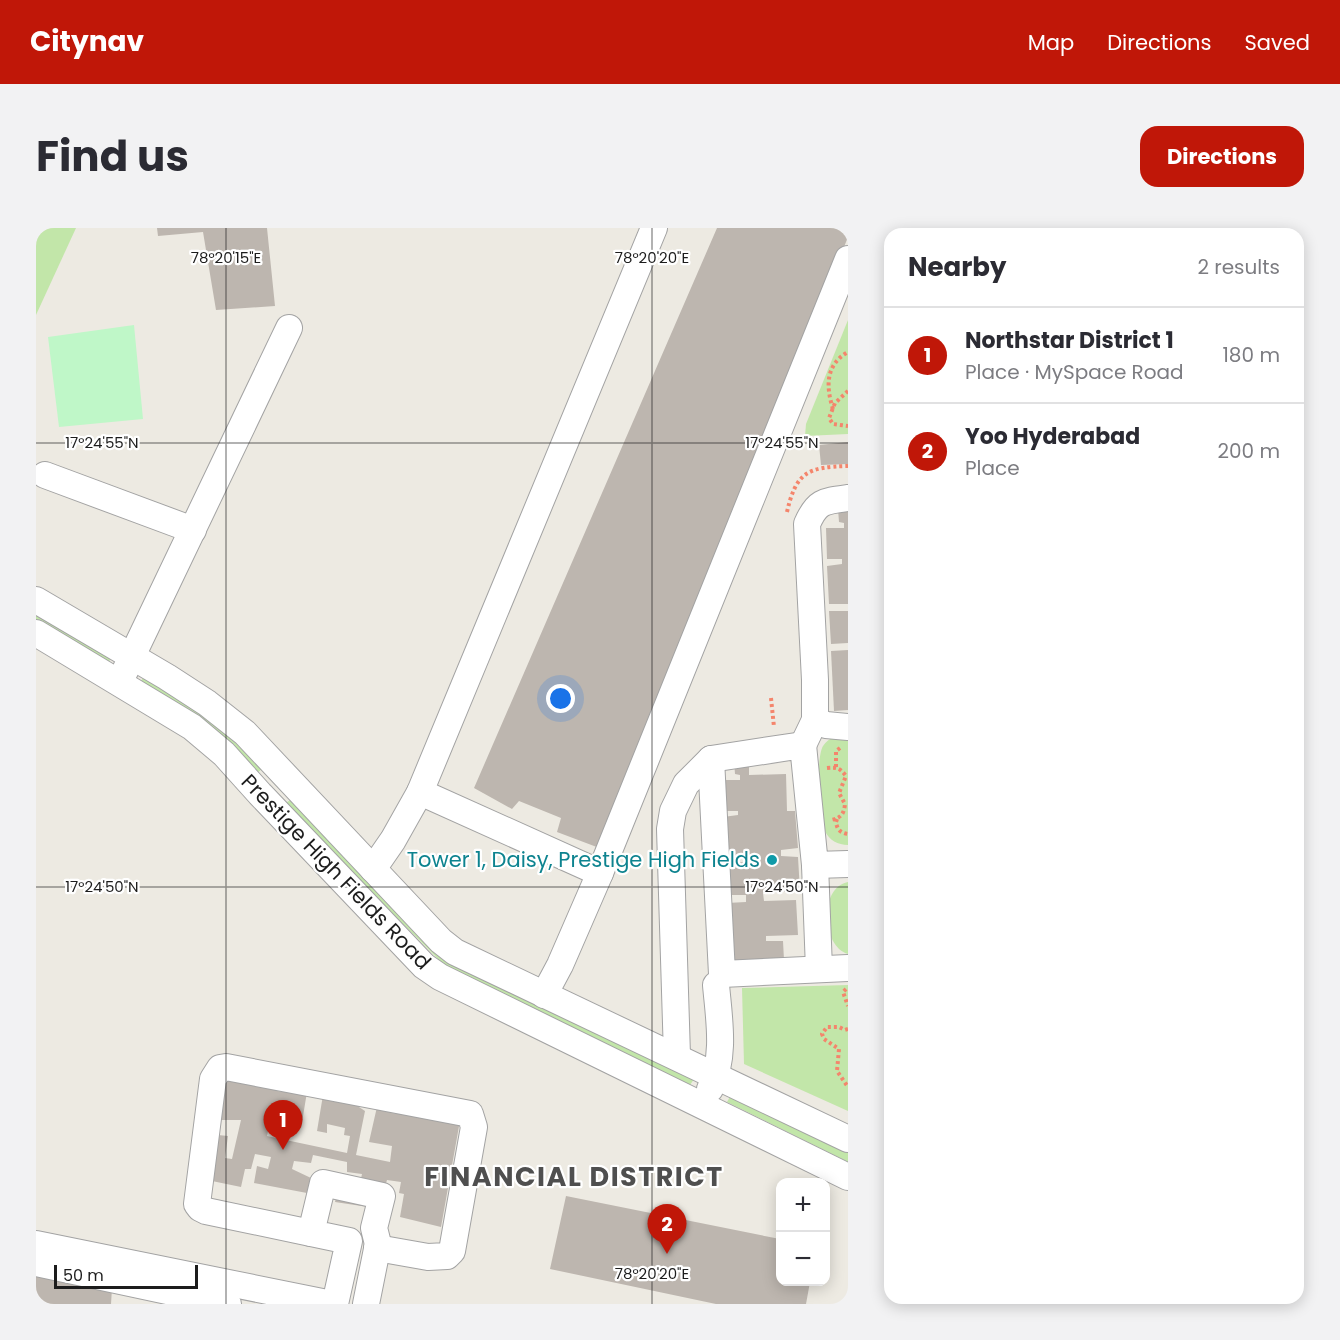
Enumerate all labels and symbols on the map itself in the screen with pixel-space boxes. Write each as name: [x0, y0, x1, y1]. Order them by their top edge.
text: 78°20'15"E: [191, 247, 261, 268]
text: 78°20'20"E: [615, 247, 689, 268]
text: 17°24'55"N: [65, 432, 139, 453]
text: 17°24'55"N: [745, 432, 819, 453]
your location: [546, 684, 575, 713]
street label: Prestige High Fields Road: [235, 767, 438, 976]
place label: Tower 1, Daisy, Prestige High Fields: [407, 845, 760, 874]
marker: Tower 1, Daisy, Prestige High Fields: [765, 853, 779, 867]
text: 17°24'50"N: [65, 876, 139, 897]
text: 17°24'50"N: [745, 876, 819, 897]
pin: 1: [264, 1100, 302, 1150]
district label: FINANCIAL DISTRICT: [424, 1158, 724, 1195]
pin: 2: [648, 1204, 686, 1254]
scale bar: [54, 1262, 198, 1290]
text: 78°20'20"E: [615, 1263, 689, 1284]

